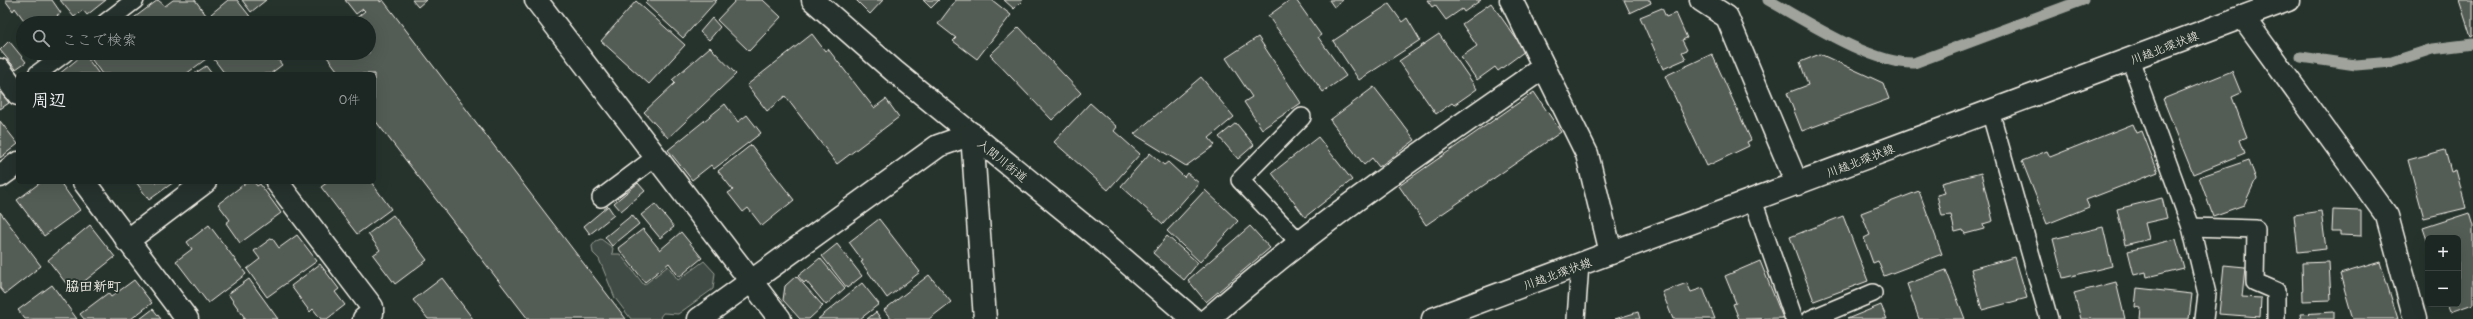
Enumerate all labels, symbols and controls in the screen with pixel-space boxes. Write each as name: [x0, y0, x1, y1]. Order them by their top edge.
search box: [16, 16, 376, 60]
icon: search: [30, 27, 52, 49]
street label: 川越北環状線: [2128, 27, 2200, 67]
text: ここで検索: [62, 29, 137, 49]
text: 周辺: [32, 88, 66, 110]
text: 0件: [339, 90, 360, 107]
street label: 入間川街道: [975, 135, 1031, 185]
street label: 川越北環状線: [1824, 140, 1896, 180]
map controls: [2425, 235, 2461, 307]
button: +: [2425, 235, 2461, 271]
street label: 川越北環状線: [1520, 253, 1594, 293]
button: −: [2425, 271, 2461, 307]
district label: 脇田新町: [65, 276, 121, 295]

